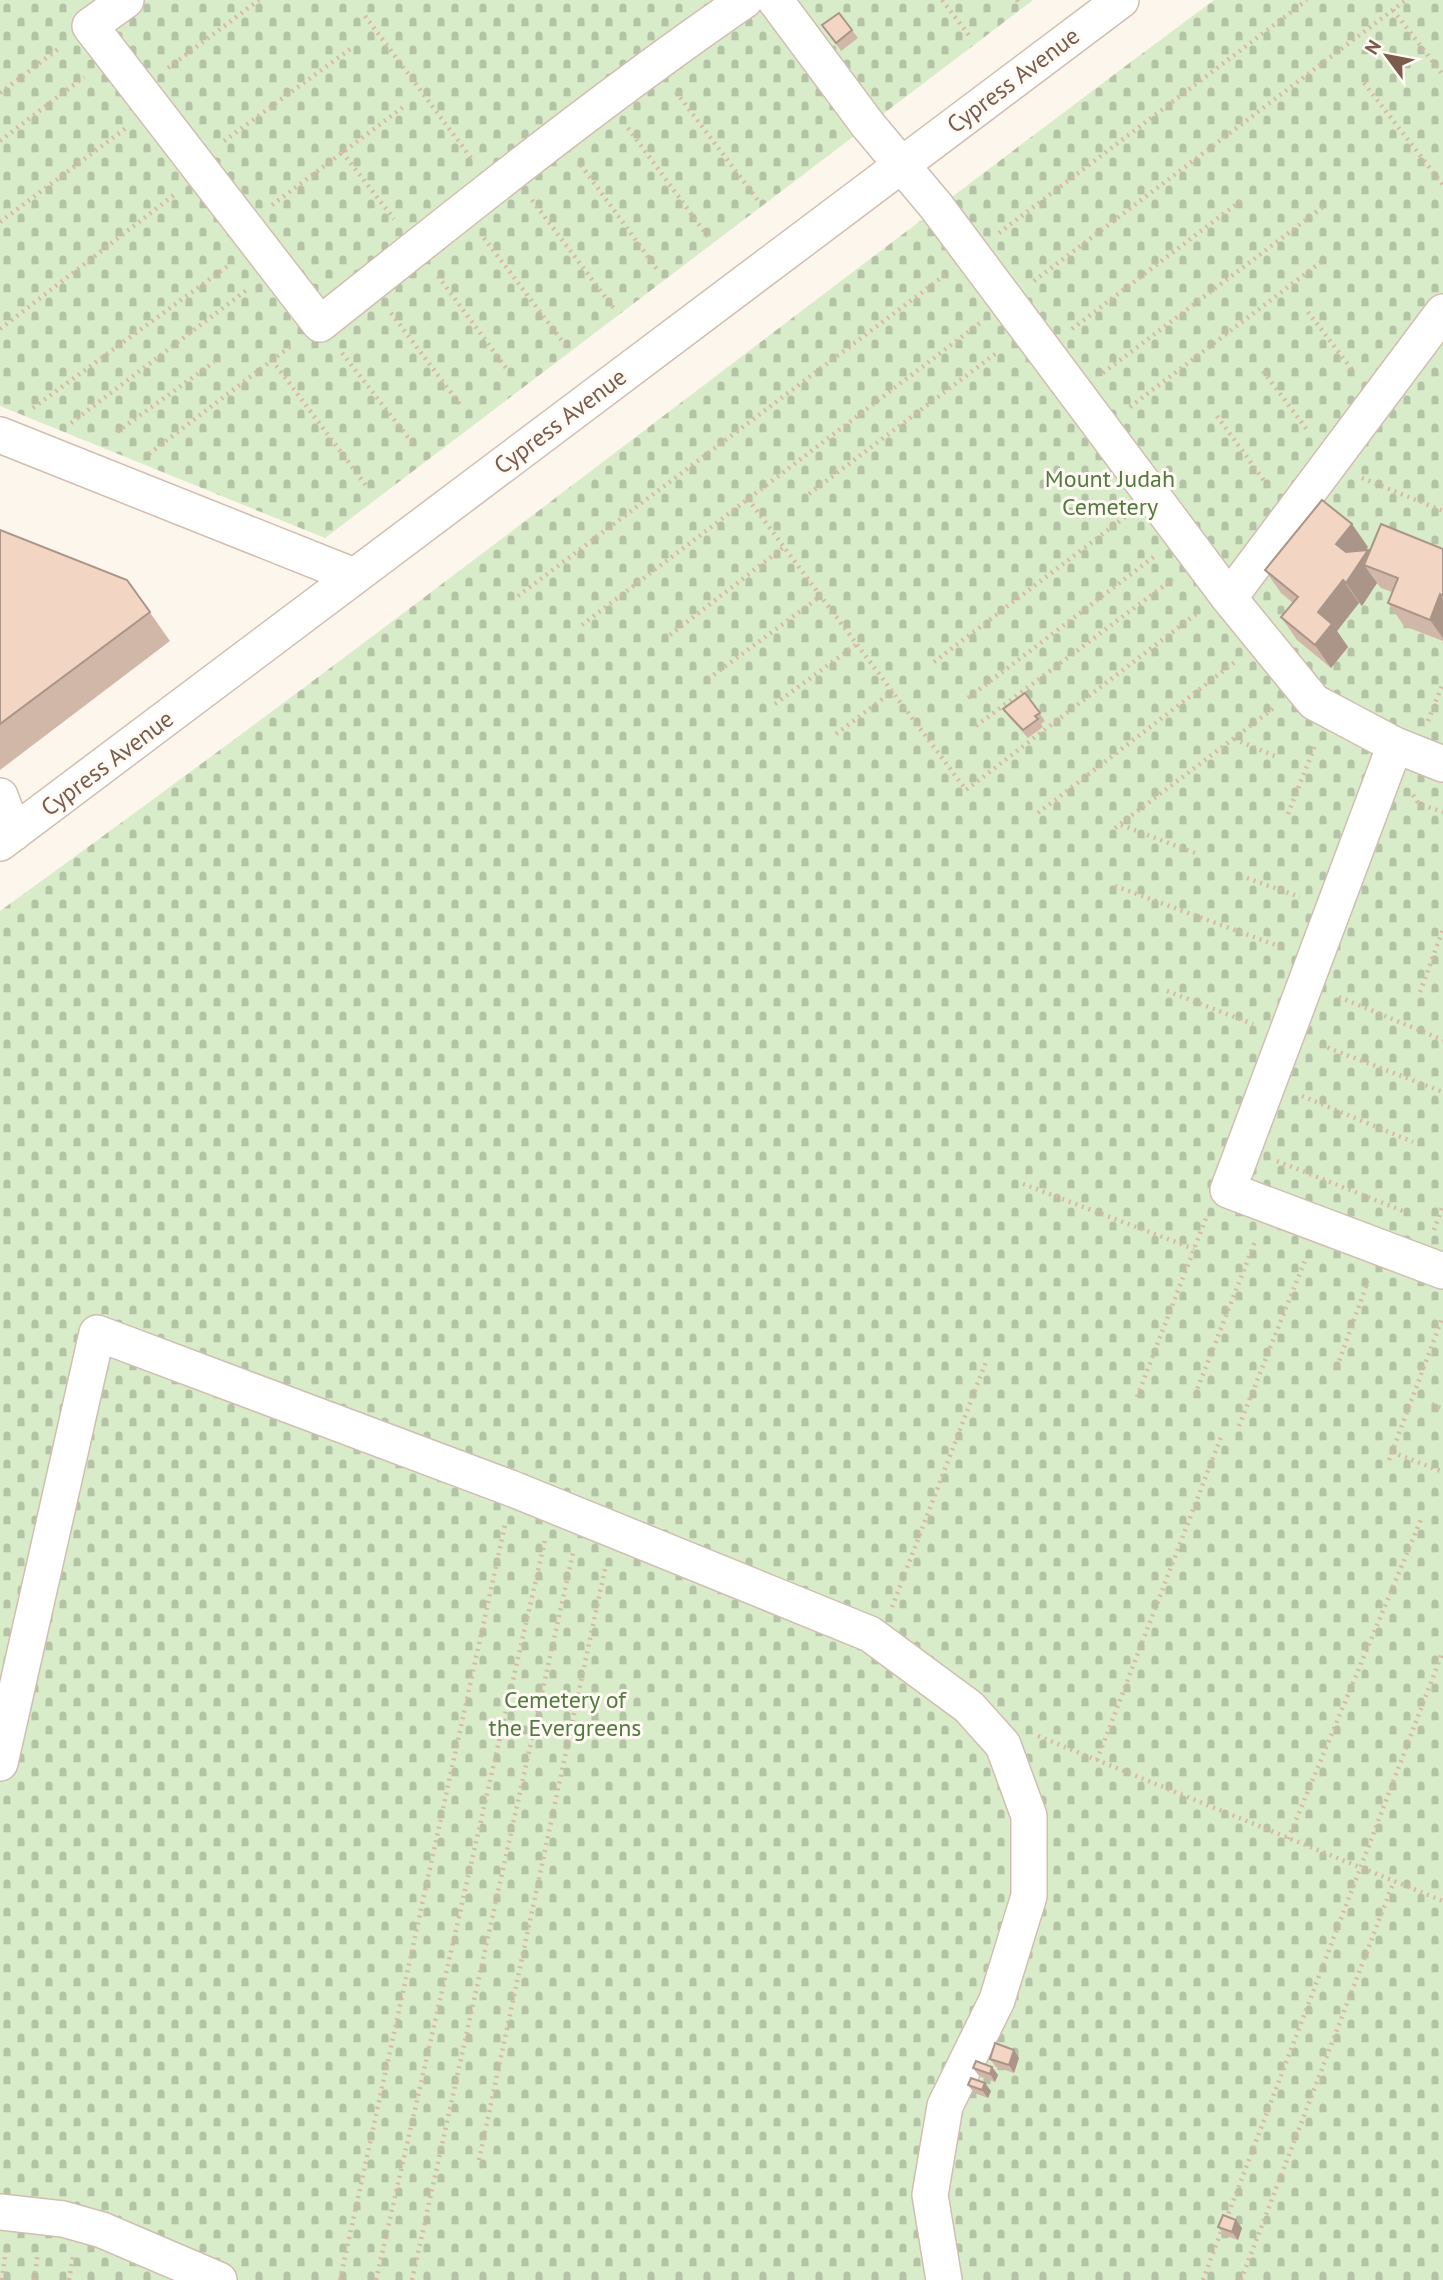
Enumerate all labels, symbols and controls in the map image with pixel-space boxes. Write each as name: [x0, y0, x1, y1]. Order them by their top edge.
street label: Cypress Avenue: [941, 20, 1085, 140]
north arrow: [1352, 21, 1422, 91]
text: N: [1359, 35, 1386, 59]
street label: Cypress Avenue: [488, 361, 632, 481]
park label: Mount Judah Cemetery: [1045, 463, 1175, 522]
street label: Cypress Avenue: [35, 703, 179, 823]
park label: Cemetery of the Evergreens: [489, 1684, 641, 1743]

